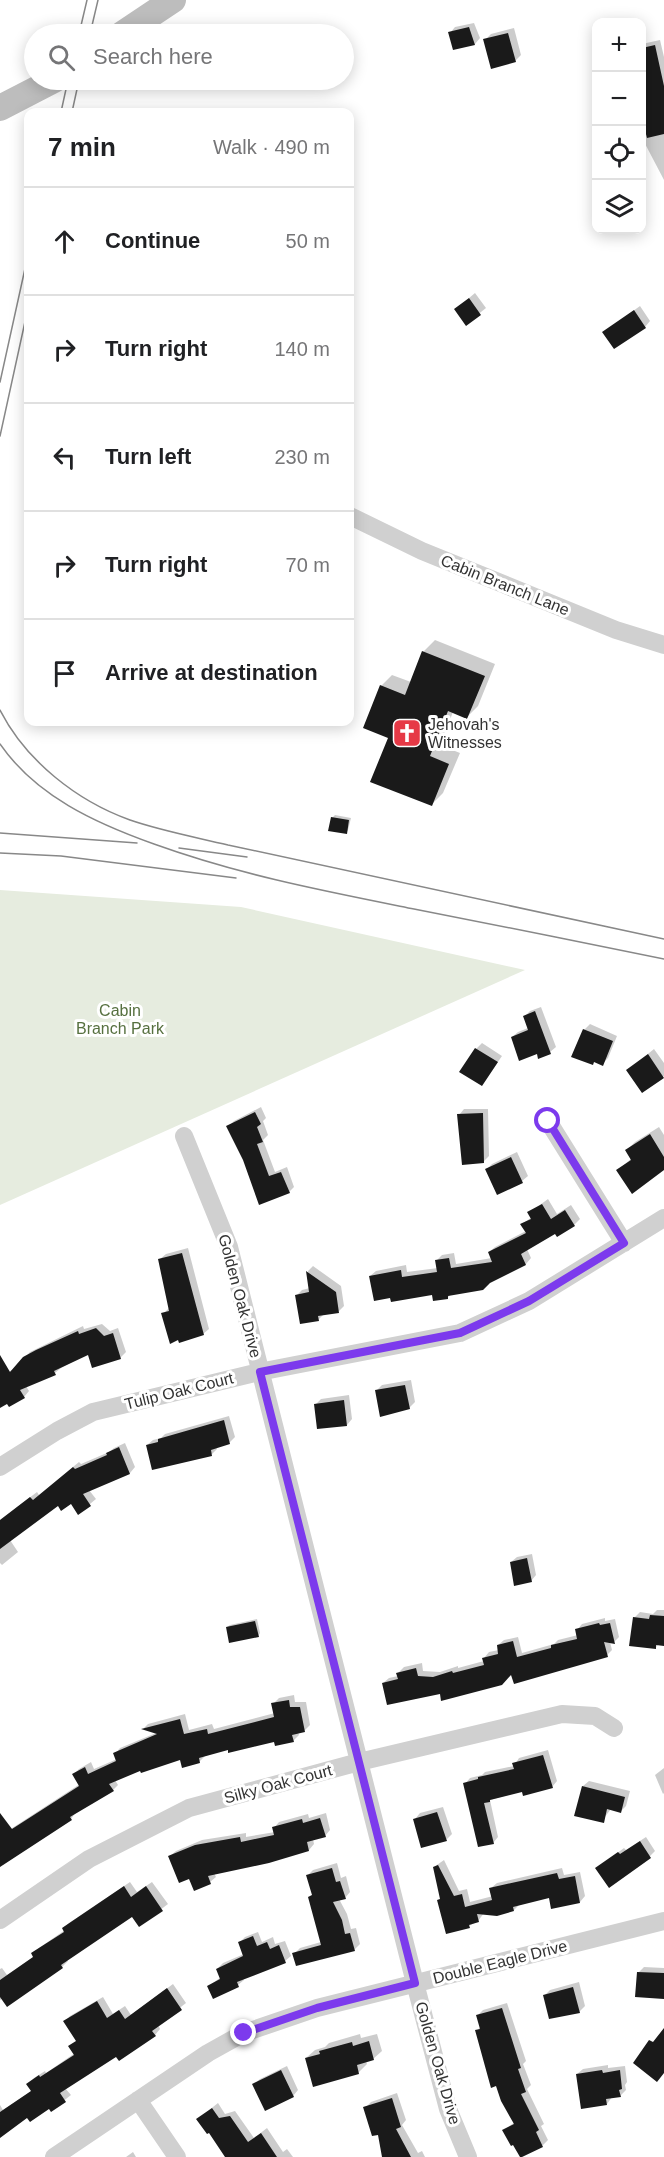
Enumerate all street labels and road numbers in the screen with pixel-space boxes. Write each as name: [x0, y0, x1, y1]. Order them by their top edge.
street label: Cabin Branch Lane: [438, 551, 572, 619]
street label: Golden Oak Drive: [215, 1232, 265, 1360]
street label: Tulip Oak Court: [123, 1369, 236, 1413]
street label: Silky Oak Court: [222, 1761, 334, 1807]
street label: Double Eagle Drive: [431, 1937, 569, 1987]
street label: Golden Oak Drive: [412, 2000, 464, 2127]

